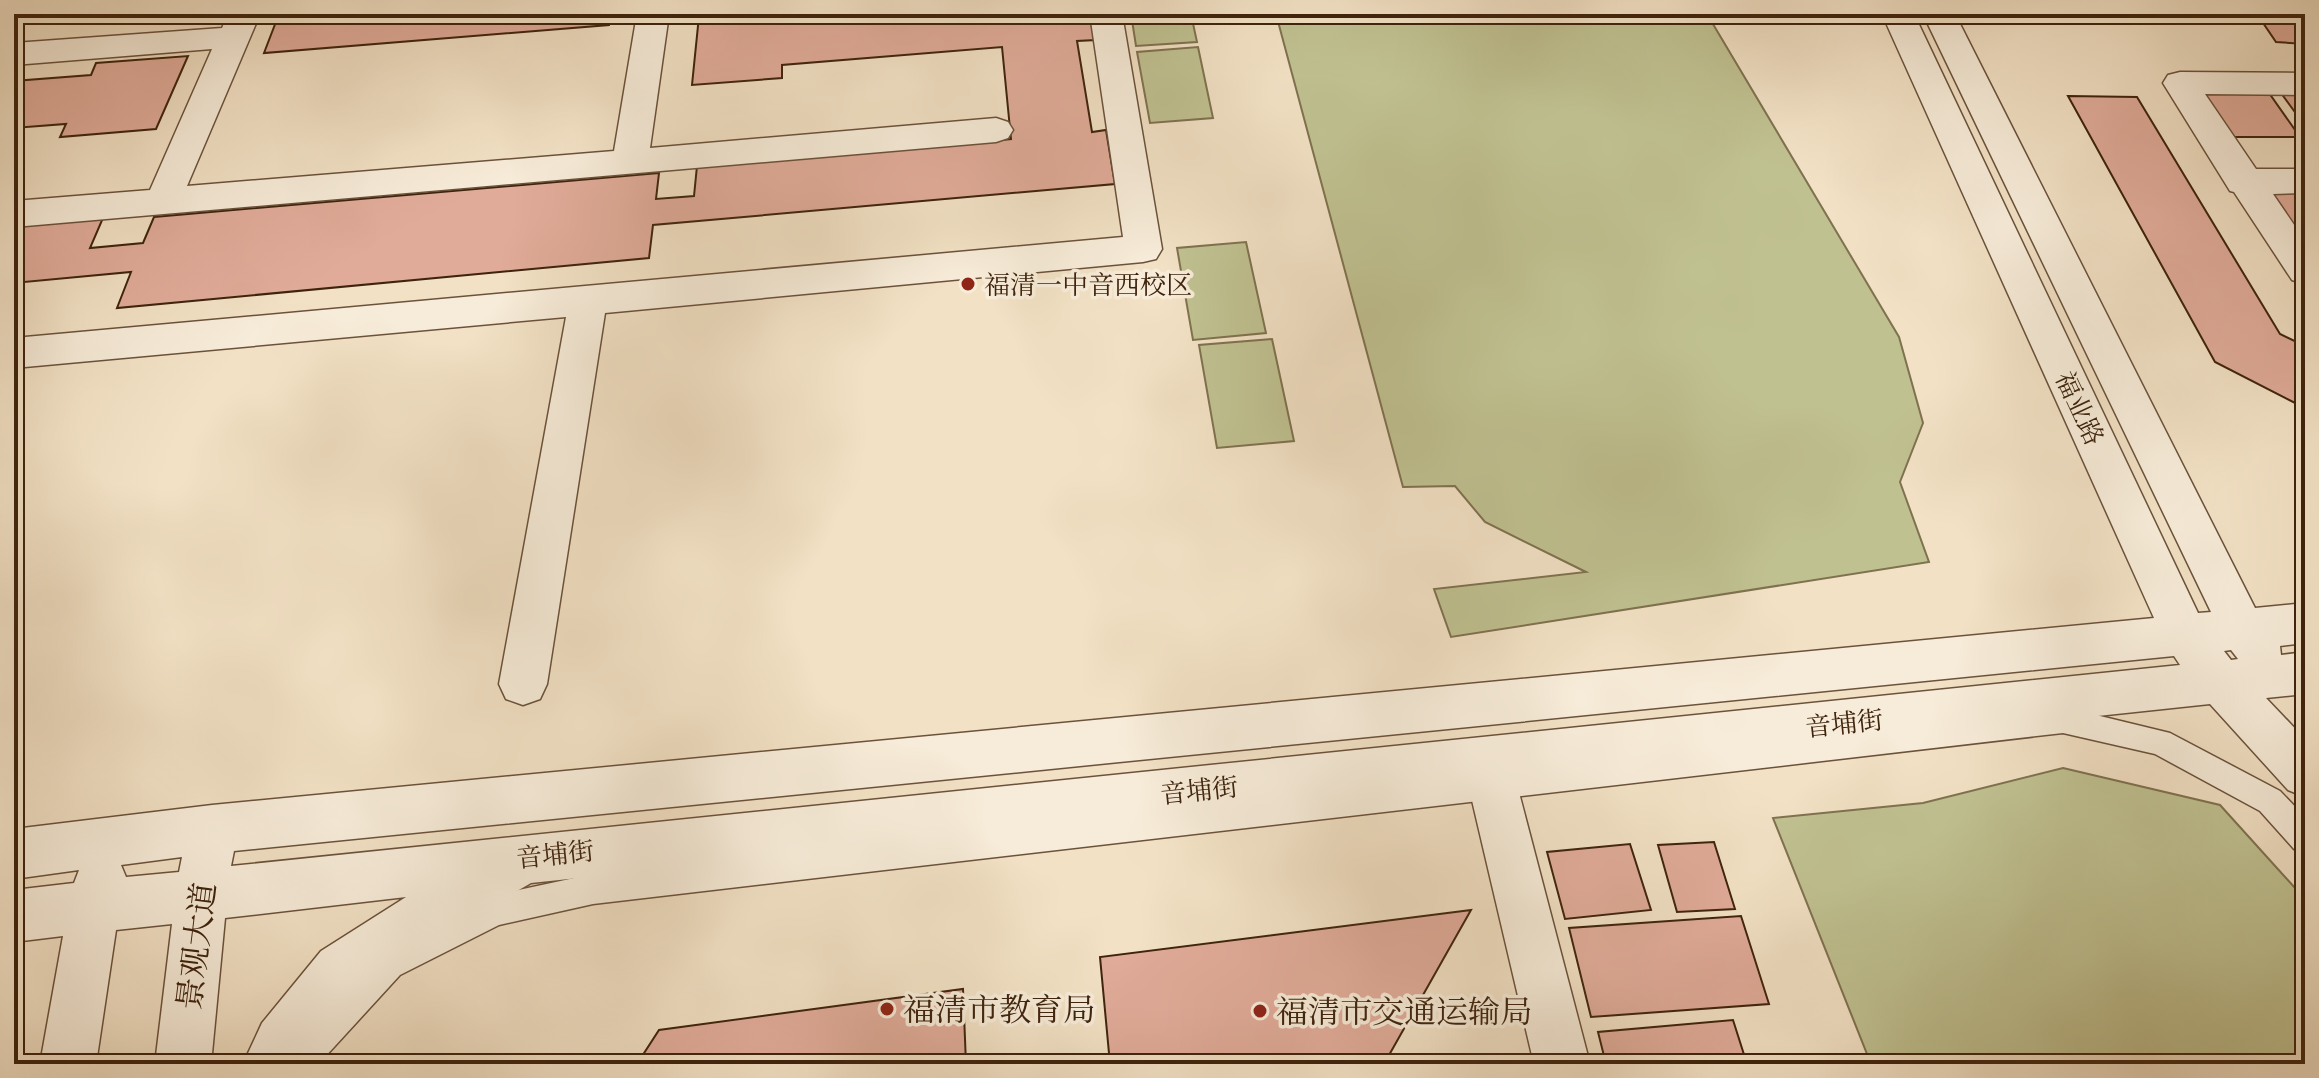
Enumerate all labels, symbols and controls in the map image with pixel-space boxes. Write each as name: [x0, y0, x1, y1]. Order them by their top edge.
place label: 福清一中音西校区: [984, 265, 1192, 304]
marker: 福清一中音西校区: [959, 275, 977, 293]
street label: 福业路: [2046, 364, 2114, 452]
street label: 音埔街: [1803, 700, 1885, 746]
street label: 音埔街: [1158, 767, 1240, 813]
street label: 音埔街: [514, 831, 596, 877]
street label: 景观大道: [165, 880, 227, 1012]
place label: 福清市教育局: [903, 986, 1095, 1033]
place label: 福清市交通运输局: [1276, 988, 1532, 1035]
marker: 福清市教育局: [878, 1000, 896, 1018]
marker: 福清市交通运输局: [1251, 1002, 1269, 1020]

